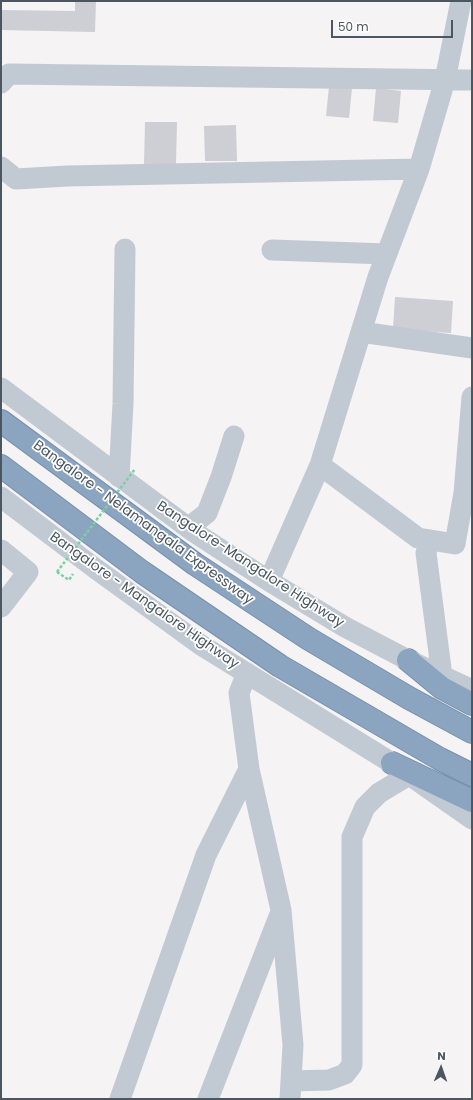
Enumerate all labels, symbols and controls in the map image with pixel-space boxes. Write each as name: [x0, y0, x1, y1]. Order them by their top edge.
scale bar: [333, 12, 455, 38]
text: 50 m: [338, 18, 369, 35]
street label: Bangalore - Nelamangala Expressway: [30, 437, 256, 609]
street label: Bangalore-Mangalore Highway: [153, 498, 347, 632]
street label: Bangalore - Mangalore Highway: [46, 529, 242, 673]
north arrow: [421, 1048, 461, 1088]
text: N: [437, 1048, 446, 1064]

